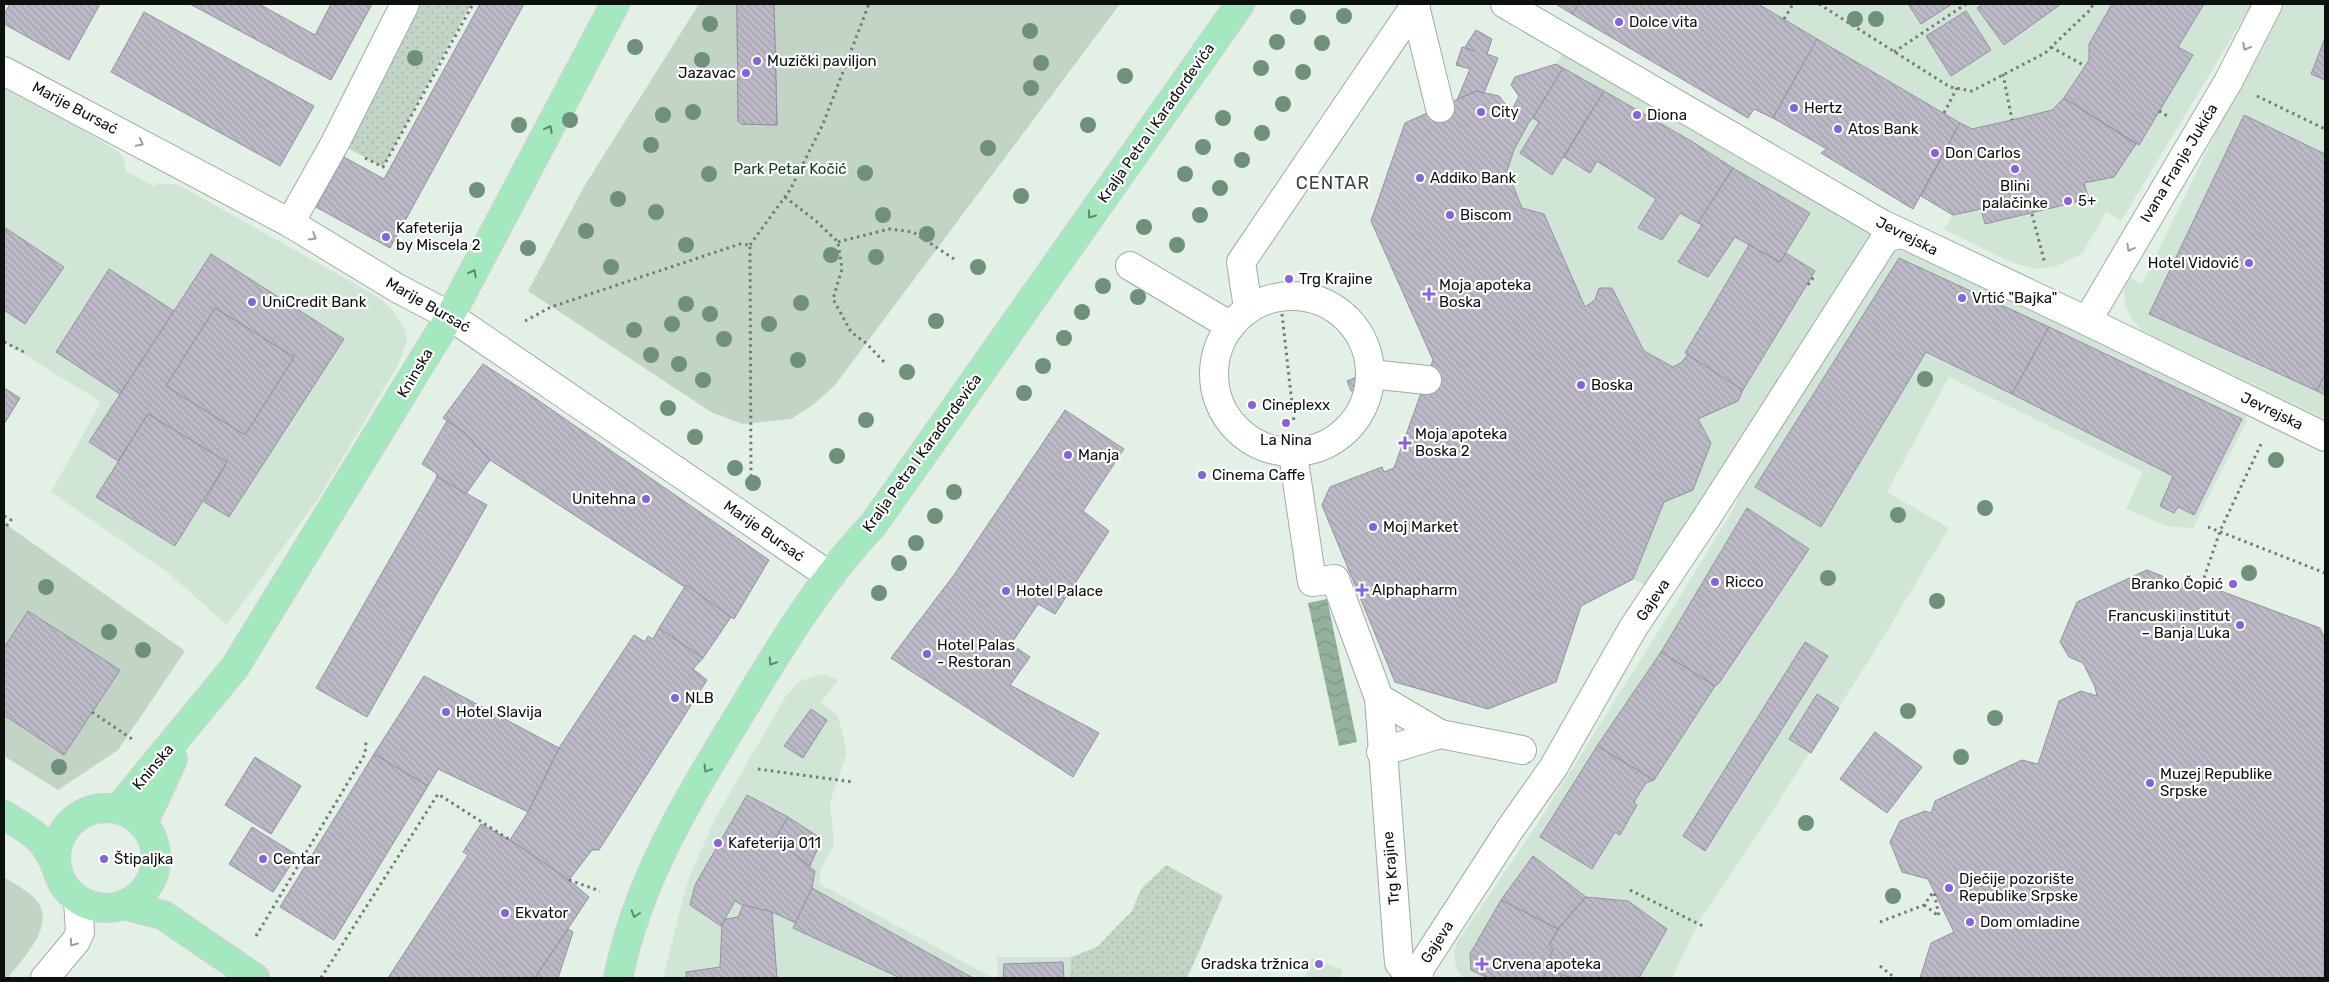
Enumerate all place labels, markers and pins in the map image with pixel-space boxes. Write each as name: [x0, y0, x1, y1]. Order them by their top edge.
place label: Dolce vita: [1629, 13, 1698, 31]
marker: Dolce vita: [1613, 16, 1625, 28]
place label: Muzički paviljon: [767, 52, 877, 70]
marker: Muzički paviljon: [751, 55, 763, 67]
place label: Jazavac: [678, 64, 736, 82]
marker: Jazavac: [740, 67, 752, 79]
place label: Hertz: [1804, 99, 1843, 117]
marker: Hertz: [1788, 102, 1800, 114]
place label: City: [1491, 103, 1519, 121]
marker: City: [1475, 106, 1487, 118]
place label: Diona: [1647, 106, 1687, 124]
marker: Diona: [1631, 109, 1643, 121]
place label: Atos Bank: [1848, 120, 1919, 138]
marker: Atos Bank: [1832, 123, 1844, 135]
place label: Don Carlos: [1945, 144, 2021, 162]
marker: Don Carlos: [1929, 147, 1941, 159]
marker: Blini palačinke: [2009, 163, 2021, 175]
place label: Addiko Bank: [1430, 169, 1516, 187]
marker: Addiko Bank: [1414, 172, 1426, 184]
place label: Blini palačinke: [1982, 177, 2048, 212]
place label: 5+: [2078, 192, 2096, 210]
marker: 5+: [2062, 195, 2074, 207]
place label: Biscom: [1460, 206, 1512, 224]
marker: Biscom: [1444, 209, 1456, 221]
place label: Kafeterija by Miscela 2: [396, 219, 481, 254]
marker: Kafeterija by Miscela 2: [380, 231, 392, 243]
place label: Hotel Vidović: [2148, 254, 2239, 272]
marker: Hotel Vidović: [2243, 257, 2255, 269]
place label: Trg Krajine: [1299, 270, 1373, 288]
marker: Trg Krajine: [1283, 273, 1295, 285]
place label: Moja apoteka Boska: [1439, 276, 1531, 311]
marker: Moja apoteka Boska: [1423, 288, 1435, 300]
place label: Vrtić "Bajka": [1972, 289, 2057, 307]
marker: Vrtić "Bajka": [1956, 292, 1968, 304]
place label: UniCredit Bank: [262, 293, 367, 311]
marker: UniCredit Bank: [246, 296, 258, 308]
place label: Boska: [1591, 376, 1633, 394]
marker: Boska: [1575, 379, 1587, 391]
place label: Cineplexx: [1262, 396, 1330, 414]
marker: Cineplexx: [1246, 399, 1258, 411]
marker: La Nina: [1280, 417, 1292, 429]
place label: Moja apoteka Boska 2: [1415, 425, 1507, 460]
place label: La Nina: [1260, 431, 1312, 449]
marker: Moja apoteka Boska 2: [1399, 437, 1411, 449]
place label: Manja: [1078, 446, 1119, 464]
marker: Manja: [1062, 449, 1074, 461]
place label: Cinema Caffe: [1212, 466, 1305, 484]
marker: Cinema Caffe: [1196, 469, 1208, 481]
place label: Unitehna: [572, 490, 636, 508]
marker: Unitehna: [640, 493, 652, 505]
place label: Moj Market: [1383, 518, 1459, 536]
marker: Moj Market: [1367, 521, 1379, 533]
place label: Ricco: [1725, 573, 1764, 591]
place label: Branko Čopić: [2131, 575, 2223, 593]
marker: Ricco: [1709, 576, 1721, 588]
marker: Branko Čopić: [2227, 578, 2239, 590]
place label: Alphapharm: [1372, 581, 1457, 599]
place label: Hotel Palace: [1016, 582, 1103, 600]
marker: Alphapharm: [1356, 584, 1368, 596]
marker: Hotel Palace: [1000, 585, 1012, 597]
place label: Francuski institut – Banja Luka: [2108, 607, 2230, 642]
marker: Francuski institut – Banja Luka: [2234, 619, 2246, 631]
place label: Hotel Palas - Restoran: [937, 636, 1016, 671]
marker: Hotel Palas - Restoran: [921, 648, 933, 660]
place label: NLB: [685, 689, 714, 707]
marker: NLB: [669, 692, 681, 704]
place label: Hotel Slavija: [456, 703, 542, 721]
marker: Hotel Slavija: [440, 706, 452, 718]
place label: Muzej Republike Srpske: [2160, 765, 2272, 800]
marker: Muzej Republike Srpske: [2144, 777, 2156, 789]
place label: Kafeterija 011: [728, 834, 821, 852]
marker: Kafeterija 011: [712, 837, 724, 849]
place label: Štipaljka: [114, 850, 173, 868]
place label: Centar: [273, 850, 321, 868]
marker: Štipaljka: [98, 853, 110, 865]
marker: Centar: [257, 853, 269, 865]
place label: Dječije pozorište Republike Srpske: [1959, 870, 2078, 905]
marker: Dječije pozorište Republike Srpske: [1943, 882, 1955, 894]
place label: Ekvator: [515, 904, 569, 922]
marker: Ekvator: [499, 907, 511, 919]
place label: Dom omladine: [1980, 913, 2080, 931]
marker: Dom omladine: [1964, 916, 1976, 928]
place label: Gradska tržnica: [1201, 955, 1309, 973]
place label: Crvena apoteka: [1492, 955, 1601, 973]
marker: Gradska tržnica: [1313, 958, 1325, 970]
marker: Crvena apoteka: [1476, 958, 1488, 970]

